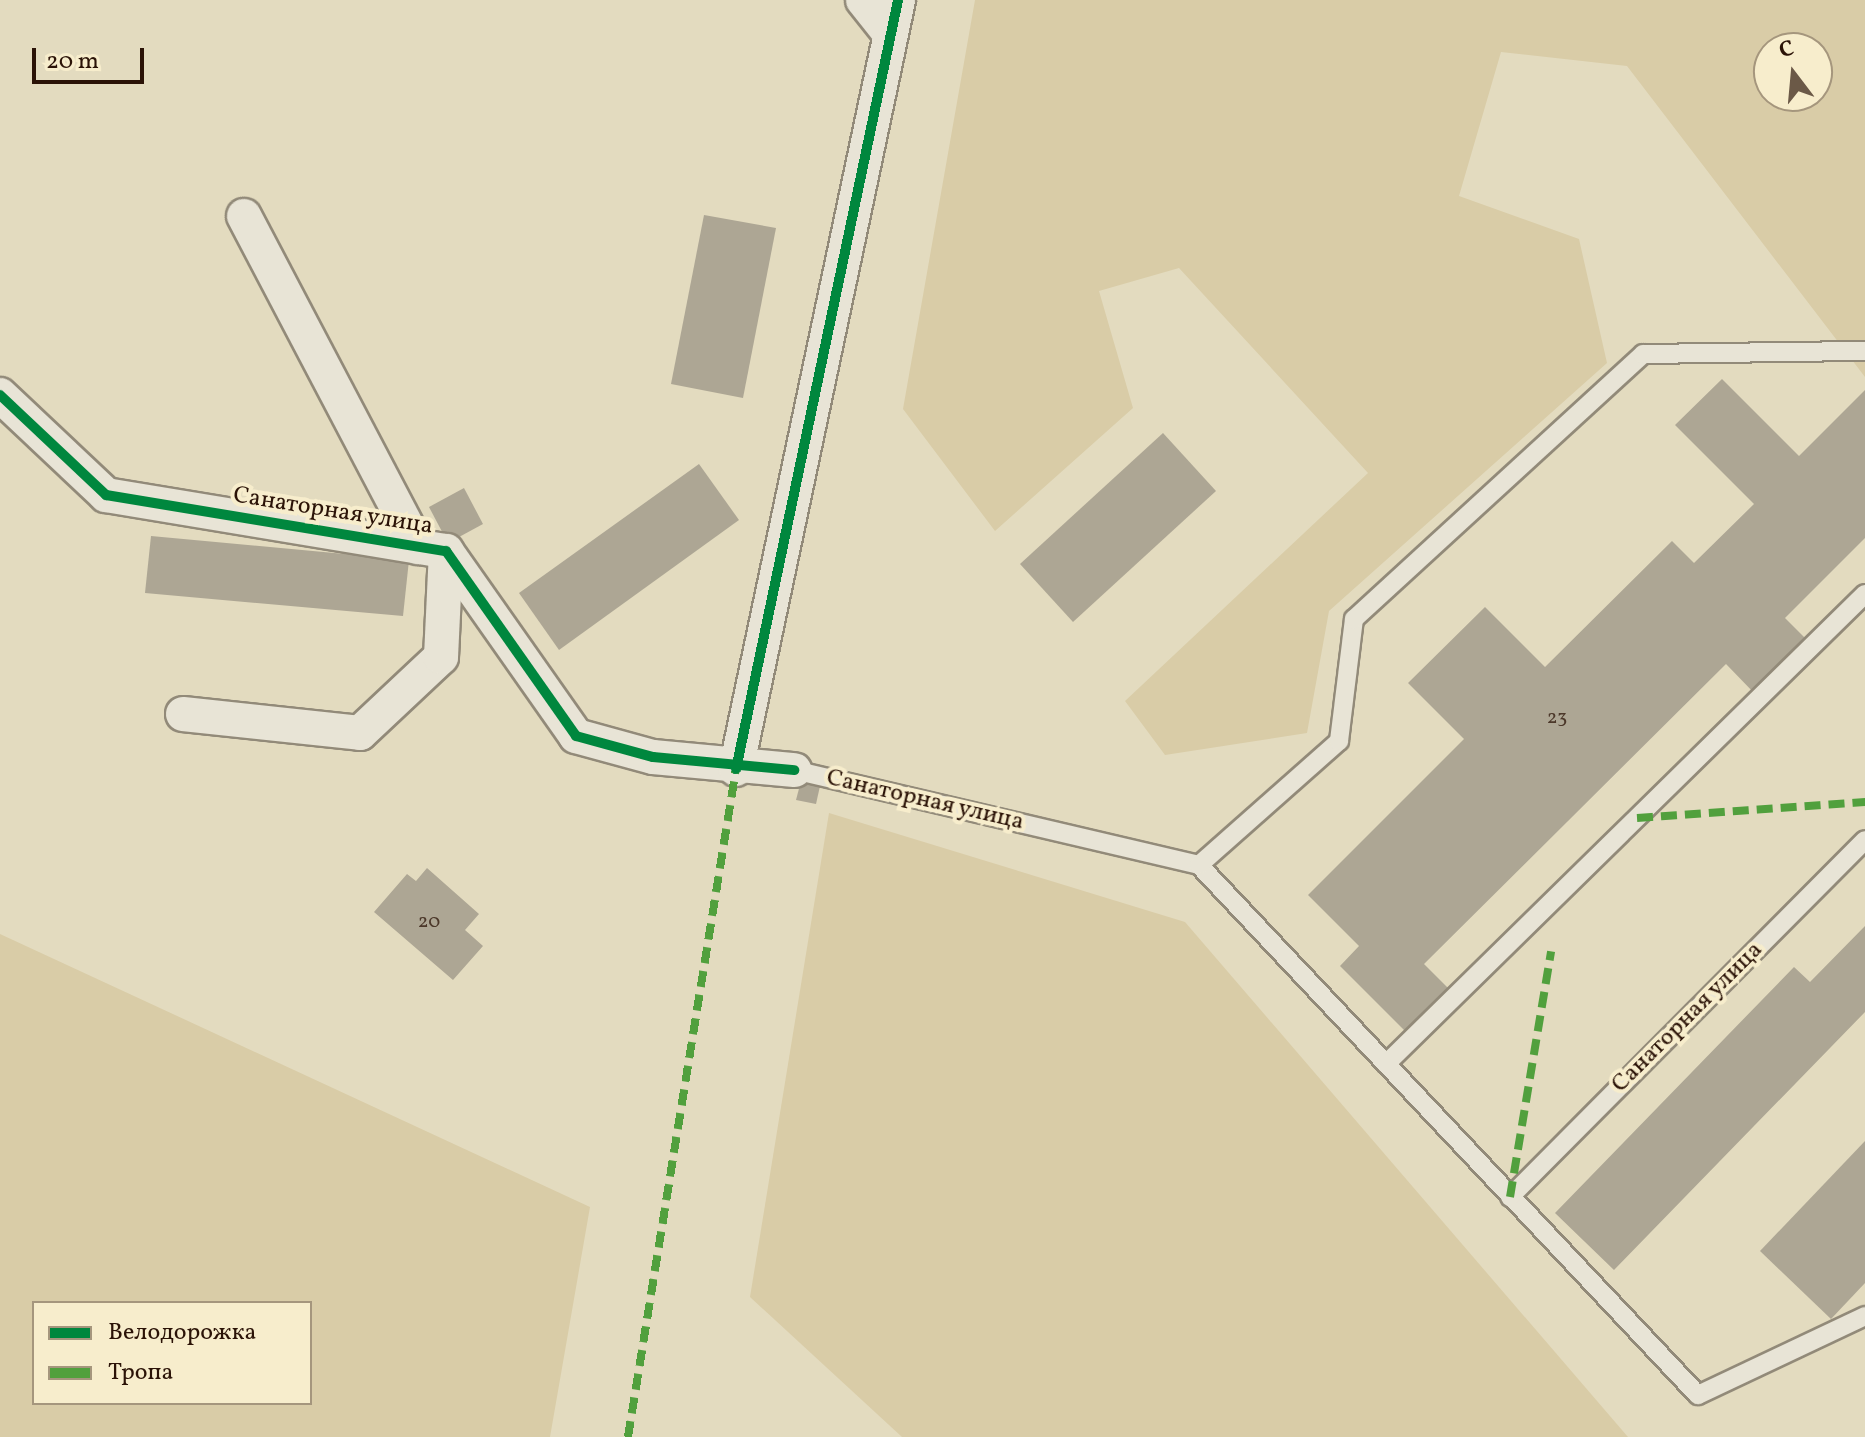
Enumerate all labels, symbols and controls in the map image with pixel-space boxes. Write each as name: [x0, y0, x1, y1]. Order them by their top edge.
scale bar: [36, 32, 148, 82]
north arrow: [1753, 32, 1833, 112]
text: С: [1776, 34, 1798, 67]
text: 20 m: [46, 45, 99, 79]
street label: Санаторная улица: [231, 482, 435, 542]
house number: 23: [1547, 706, 1567, 730]
street label: Санаторная улица: [823, 764, 1027, 838]
house number: 20: [418, 910, 440, 934]
street label: Санаторная улица: [1606, 936, 1770, 1100]
legend: [32, 1301, 312, 1405]
text: Велодорожка: [108, 1316, 256, 1350]
text: Тропа: [108, 1356, 174, 1390]

